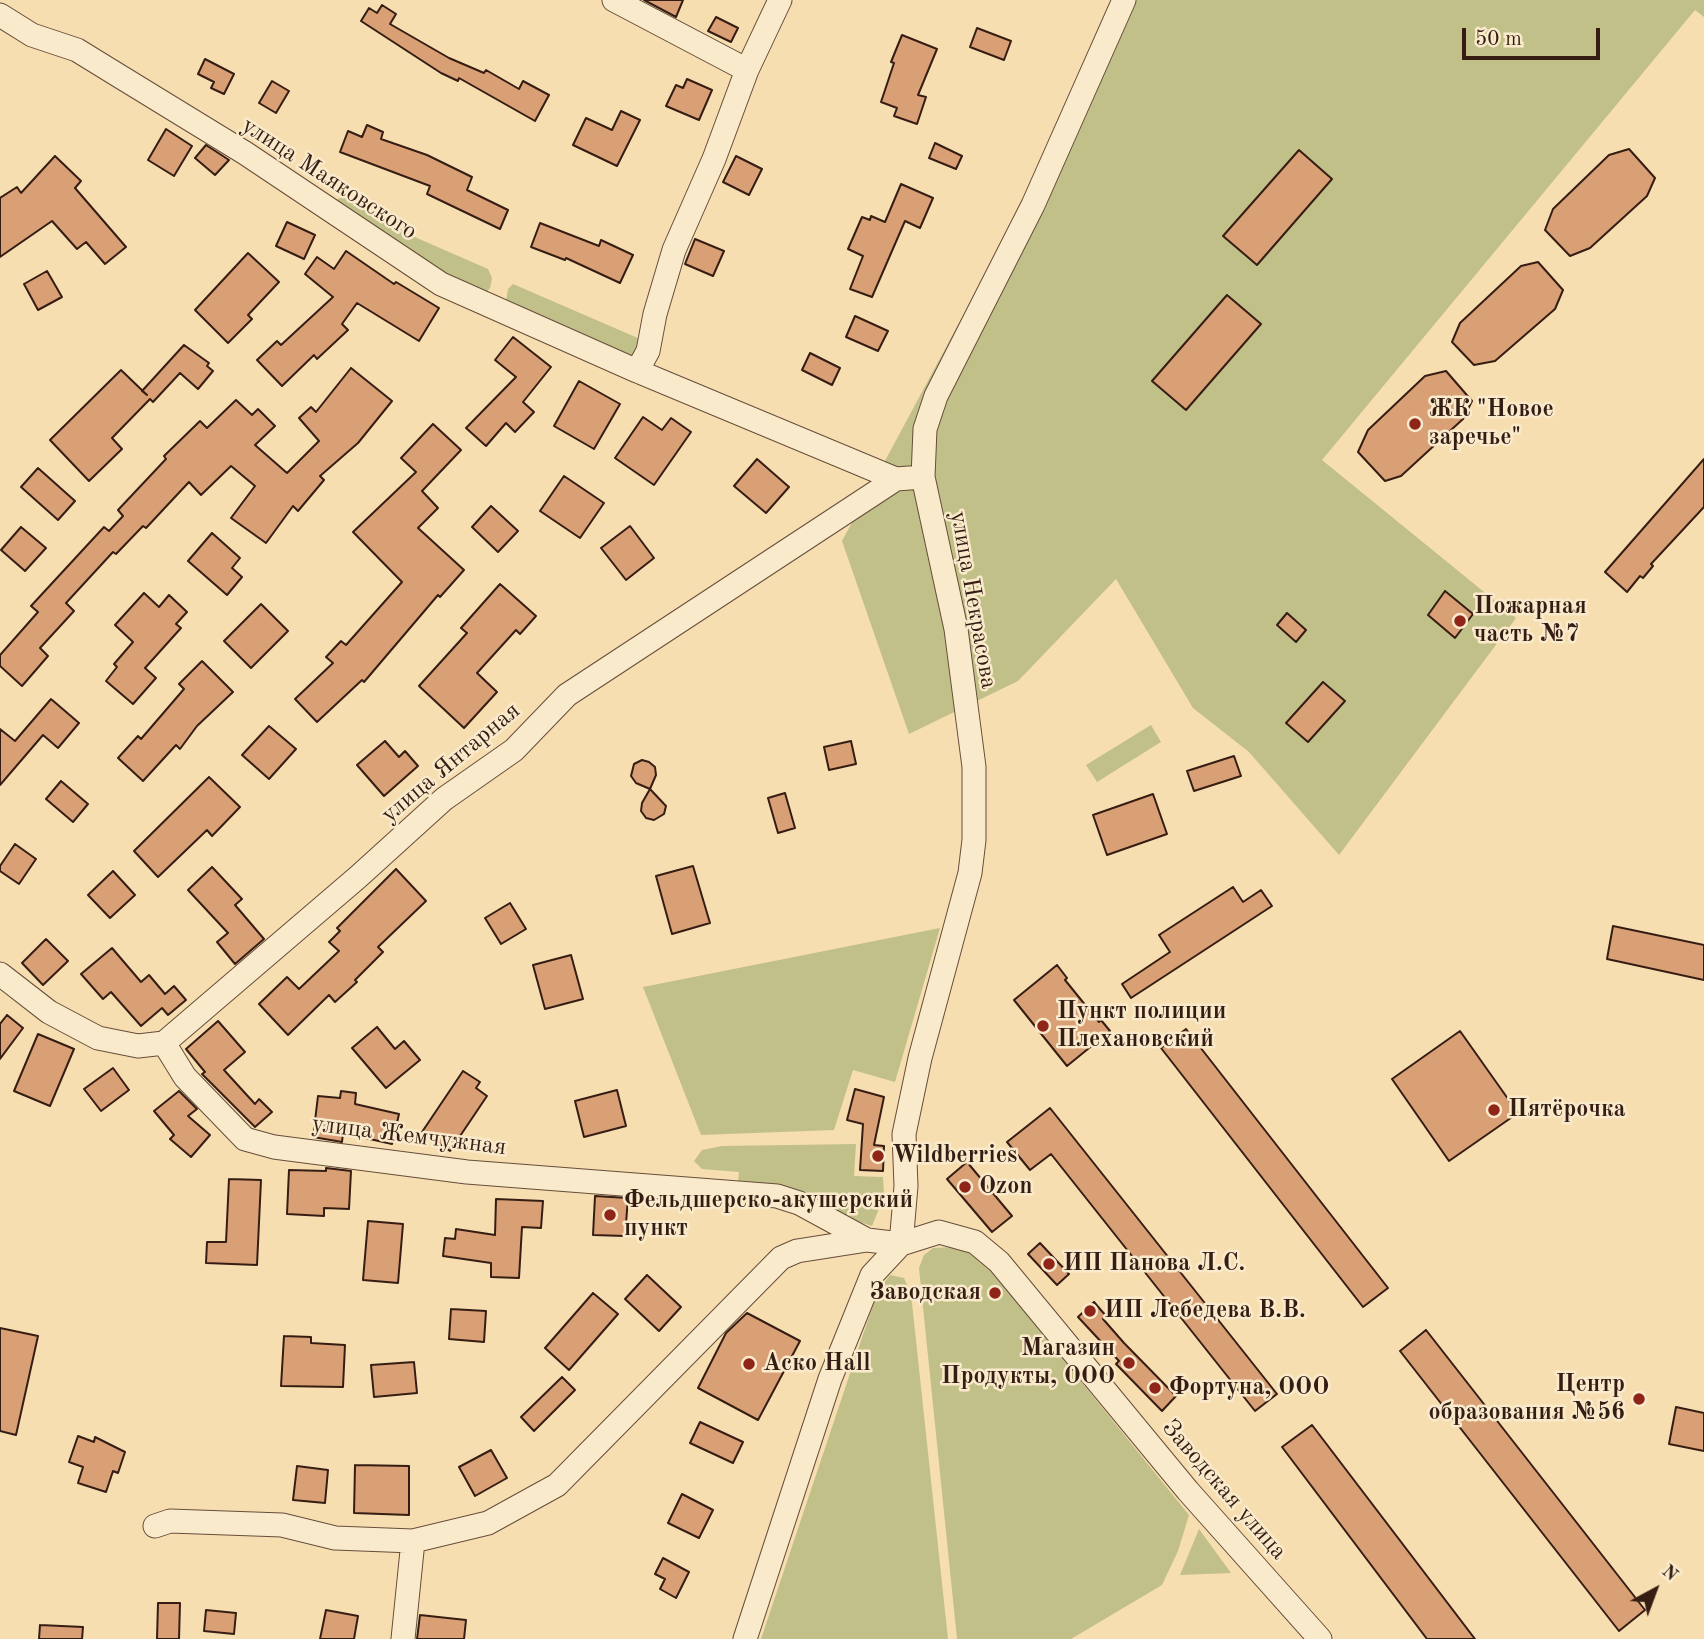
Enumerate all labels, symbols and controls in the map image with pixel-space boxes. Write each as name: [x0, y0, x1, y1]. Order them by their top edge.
scale bar: [1466, 14, 1604, 58]
text: 50 m: [1475, 29, 1522, 50]
street label: улица Маяковского: [236, 111, 422, 247]
place label: ЖК "Новое заречье": [1429, 396, 1554, 452]
marker: ЖК "Новое заречье": [1407, 416, 1423, 432]
street label: улица Некрасова: [943, 509, 1003, 691]
place label: Пожарная часть №7: [1474, 593, 1587, 649]
marker: Пожарная часть №7: [1452, 613, 1468, 629]
street label: улица Янтарная: [376, 697, 526, 829]
place label: Пункт полиции Плехановский: [1057, 998, 1226, 1054]
marker: Пункт полиции Плехановский: [1035, 1018, 1051, 1034]
place label: Пятёрочка: [1508, 1096, 1626, 1124]
marker: Пятёрочка: [1486, 1102, 1502, 1118]
street label: улица Жемчужная: [310, 1110, 508, 1162]
place label: Wildberries: [892, 1142, 1017, 1170]
marker: Wildberries: [870, 1148, 886, 1164]
place label: Ozon: [979, 1173, 1033, 1201]
marker: Ozon: [957, 1179, 973, 1195]
place label: Фельдшерско-акушерский пункт: [624, 1187, 913, 1243]
marker: Фельдшерско-акушерский пункт: [602, 1207, 618, 1223]
place label: ИП Панова Л.С.: [1063, 1250, 1245, 1278]
marker: ИП Панова Л.С.: [1041, 1256, 1057, 1272]
place label: Заводская: [869, 1279, 981, 1307]
marker: Заводская: [987, 1285, 1003, 1301]
place label: ИП Лебедева В.В.: [1104, 1297, 1306, 1325]
marker: ИП Лебедева В.В.: [1082, 1303, 1098, 1319]
place label: Магазин Продукты, ООО: [941, 1335, 1115, 1391]
place label: Аско Hall: [763, 1350, 871, 1378]
marker: Магазин Продукты, ООО: [1121, 1355, 1137, 1371]
marker: Аско Hall: [741, 1356, 757, 1372]
place label: Центр образования №56: [1428, 1371, 1625, 1427]
place label: Фортуна, ООО: [1169, 1374, 1329, 1402]
marker: Фортуна, ООО: [1147, 1380, 1163, 1396]
marker: Центр образования №56: [1631, 1391, 1647, 1407]
street label: Заводская улица: [1155, 1414, 1293, 1566]
north arrow: [1620, 1555, 1690, 1625]
text: N: [1657, 1562, 1681, 1586]

